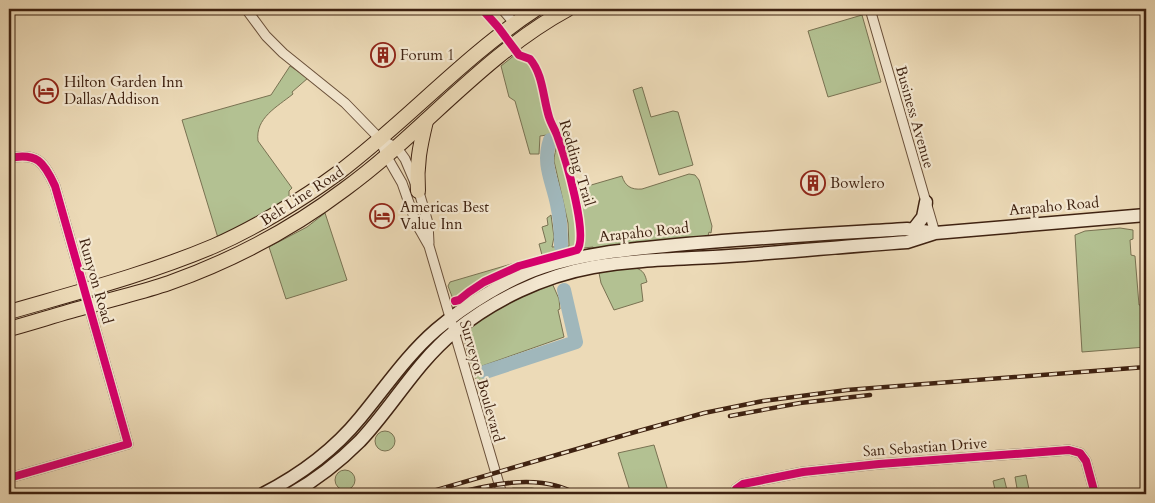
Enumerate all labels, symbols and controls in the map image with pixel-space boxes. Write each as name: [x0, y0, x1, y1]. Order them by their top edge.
building icon: Forum 1: [370, 42, 396, 68]
place label: Forum 1: [400, 45, 455, 65]
street label: Business Avenue: [891, 63, 939, 171]
place label: Hilton Garden Inn Dallas/Addison: [64, 72, 184, 109]
hotel icon: Hilton Garden Inn Dallas/Addison: [33, 78, 59, 104]
street label: Redding Trail: [554, 117, 600, 209]
street label: Belt Line Road: [257, 162, 347, 230]
building icon: Bowlero: [800, 170, 826, 196]
place label: Bowlero: [830, 173, 885, 193]
street label: Arapaho Road: [1008, 192, 1100, 220]
place label: Americas Best Value Inn: [400, 197, 489, 234]
hotel icon: Americas Best Value Inn: [369, 203, 395, 229]
street label: Arapaho Road: [598, 217, 690, 247]
street label: Runyon Road: [74, 236, 118, 326]
street label: Surveyor Boulevard: [455, 318, 509, 444]
street label: San Sebastian Drive: [862, 433, 988, 461]

